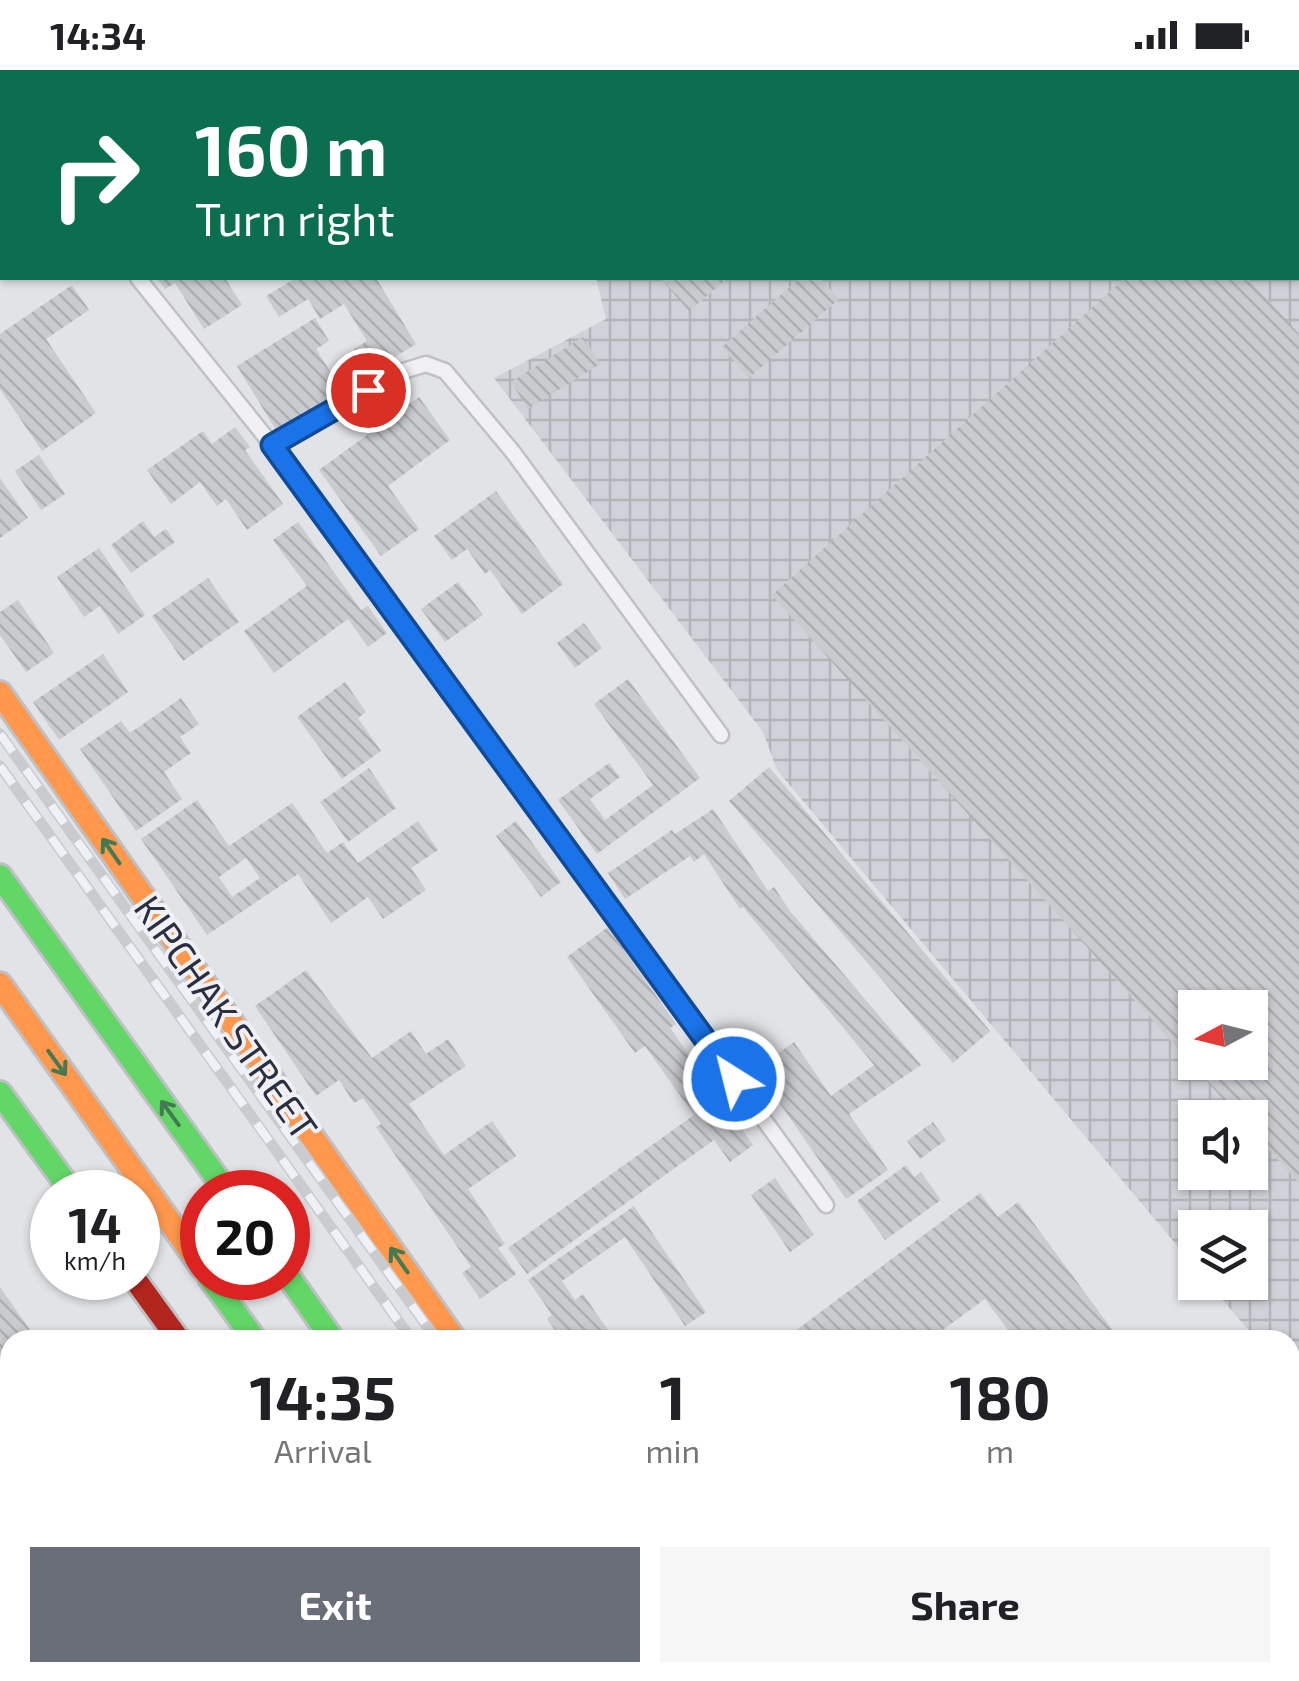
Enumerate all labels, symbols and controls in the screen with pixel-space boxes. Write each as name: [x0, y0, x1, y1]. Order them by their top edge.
text: 14:34: [50, 12, 146, 58]
text: 160 m: [195, 106, 388, 190]
icon: right: [30, 110, 160, 240]
text: Turn right: [195, 191, 395, 245]
pin: [326, 348, 411, 433]
icon: arrive: [341, 363, 396, 418]
one-way arrow: [101, 838, 122, 866]
street label: KIPCHAK STREET: [126, 886, 328, 1148]
north arrow: [1178, 990, 1268, 1080]
map controls: [1178, 990, 1268, 1300]
position arrow: [682, 1027, 786, 1131]
one-way arrow: [46, 1049, 67, 1076]
one-way arrow: [160, 1100, 181, 1127]
button: sound: [1178, 1100, 1268, 1190]
speed limit sign: 20: [180, 1170, 310, 1300]
text: 14: [68, 1193, 122, 1253]
button: layers: [1178, 1210, 1268, 1300]
text: km/h: [64, 1245, 126, 1275]
one-way arrow: [389, 1247, 410, 1275]
text: 14:35: [249, 1360, 396, 1432]
text: 1: [660, 1360, 686, 1432]
text: 180: [949, 1360, 1051, 1432]
text: Arrival: [274, 1431, 371, 1469]
text: min: [645, 1431, 700, 1469]
text: m: [986, 1431, 1014, 1469]
button: Exit: [30, 1547, 640, 1662]
button: Share: [660, 1547, 1270, 1662]

